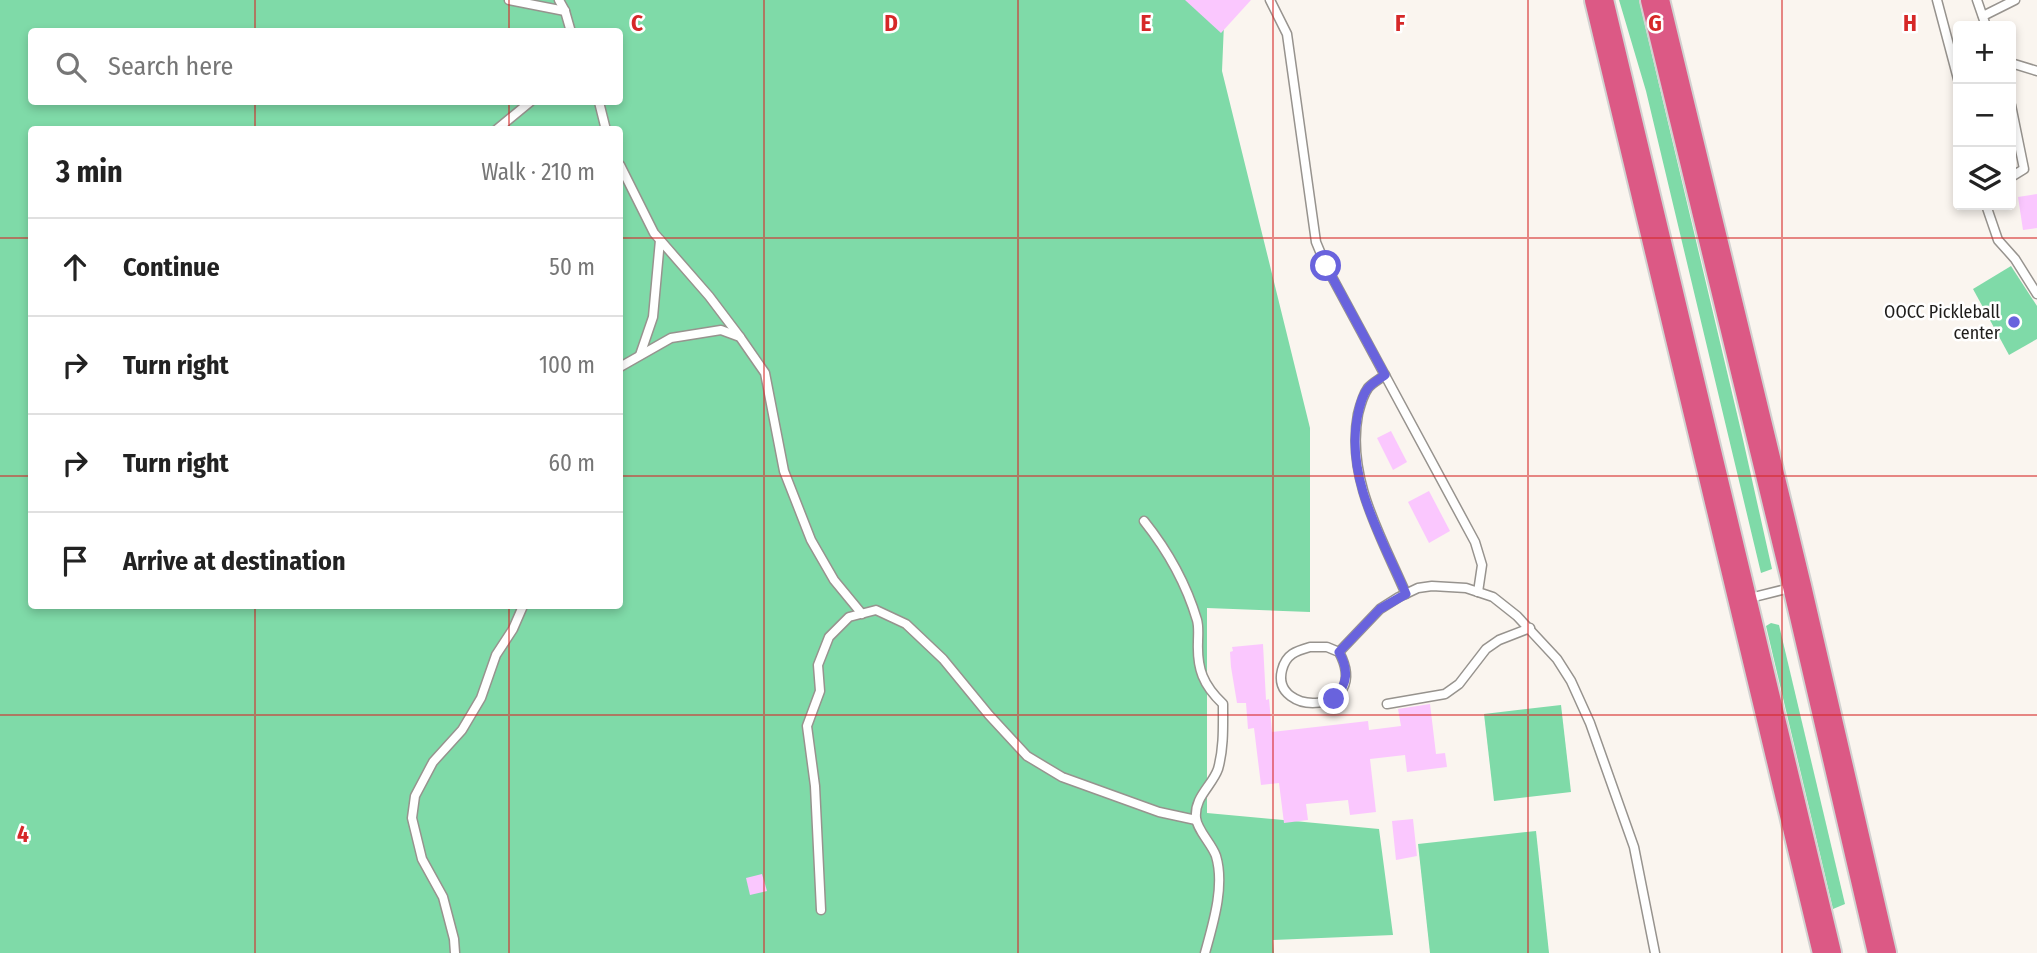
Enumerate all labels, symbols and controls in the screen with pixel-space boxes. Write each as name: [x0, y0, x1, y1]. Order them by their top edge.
text: C: [631, 9, 643, 37]
text: D: [884, 9, 898, 37]
text: E: [1141, 9, 1152, 37]
text: F: [1395, 9, 1405, 37]
text: G: [1648, 9, 1662, 37]
text: H: [1903, 9, 1917, 37]
map controls: [1953, 21, 2016, 210]
button: +: [1953, 21, 2016, 84]
search box: [28, 28, 623, 105]
icon: search: [52, 48, 90, 86]
text: Search here: [108, 51, 233, 82]
button: −: [1953, 84, 2016, 147]
button: layers: [1953, 147, 2016, 210]
text: 3 min: [56, 154, 123, 190]
text: Walk · 210 m: [481, 158, 595, 186]
icon: ahead: [56, 248, 94, 286]
route start: [1310, 250, 1341, 281]
text: Continue: [123, 252, 220, 283]
text: 50 m: [549, 253, 595, 281]
place label: OOCC Pickleball center: [1884, 301, 2001, 344]
marker: OOCC Pickleball center: [2006, 314, 2022, 330]
icon: right: [56, 346, 94, 384]
text: Turn right: [123, 350, 229, 381]
text: 100 m: [539, 351, 595, 379]
icon: right: [56, 444, 94, 482]
text: Turn right: [123, 448, 229, 479]
text: 60 m: [549, 449, 595, 477]
icon: arrive: [56, 542, 94, 580]
text: Arrive at destination: [123, 546, 346, 577]
route end: [1318, 683, 1349, 714]
text: 4: [17, 820, 29, 848]

